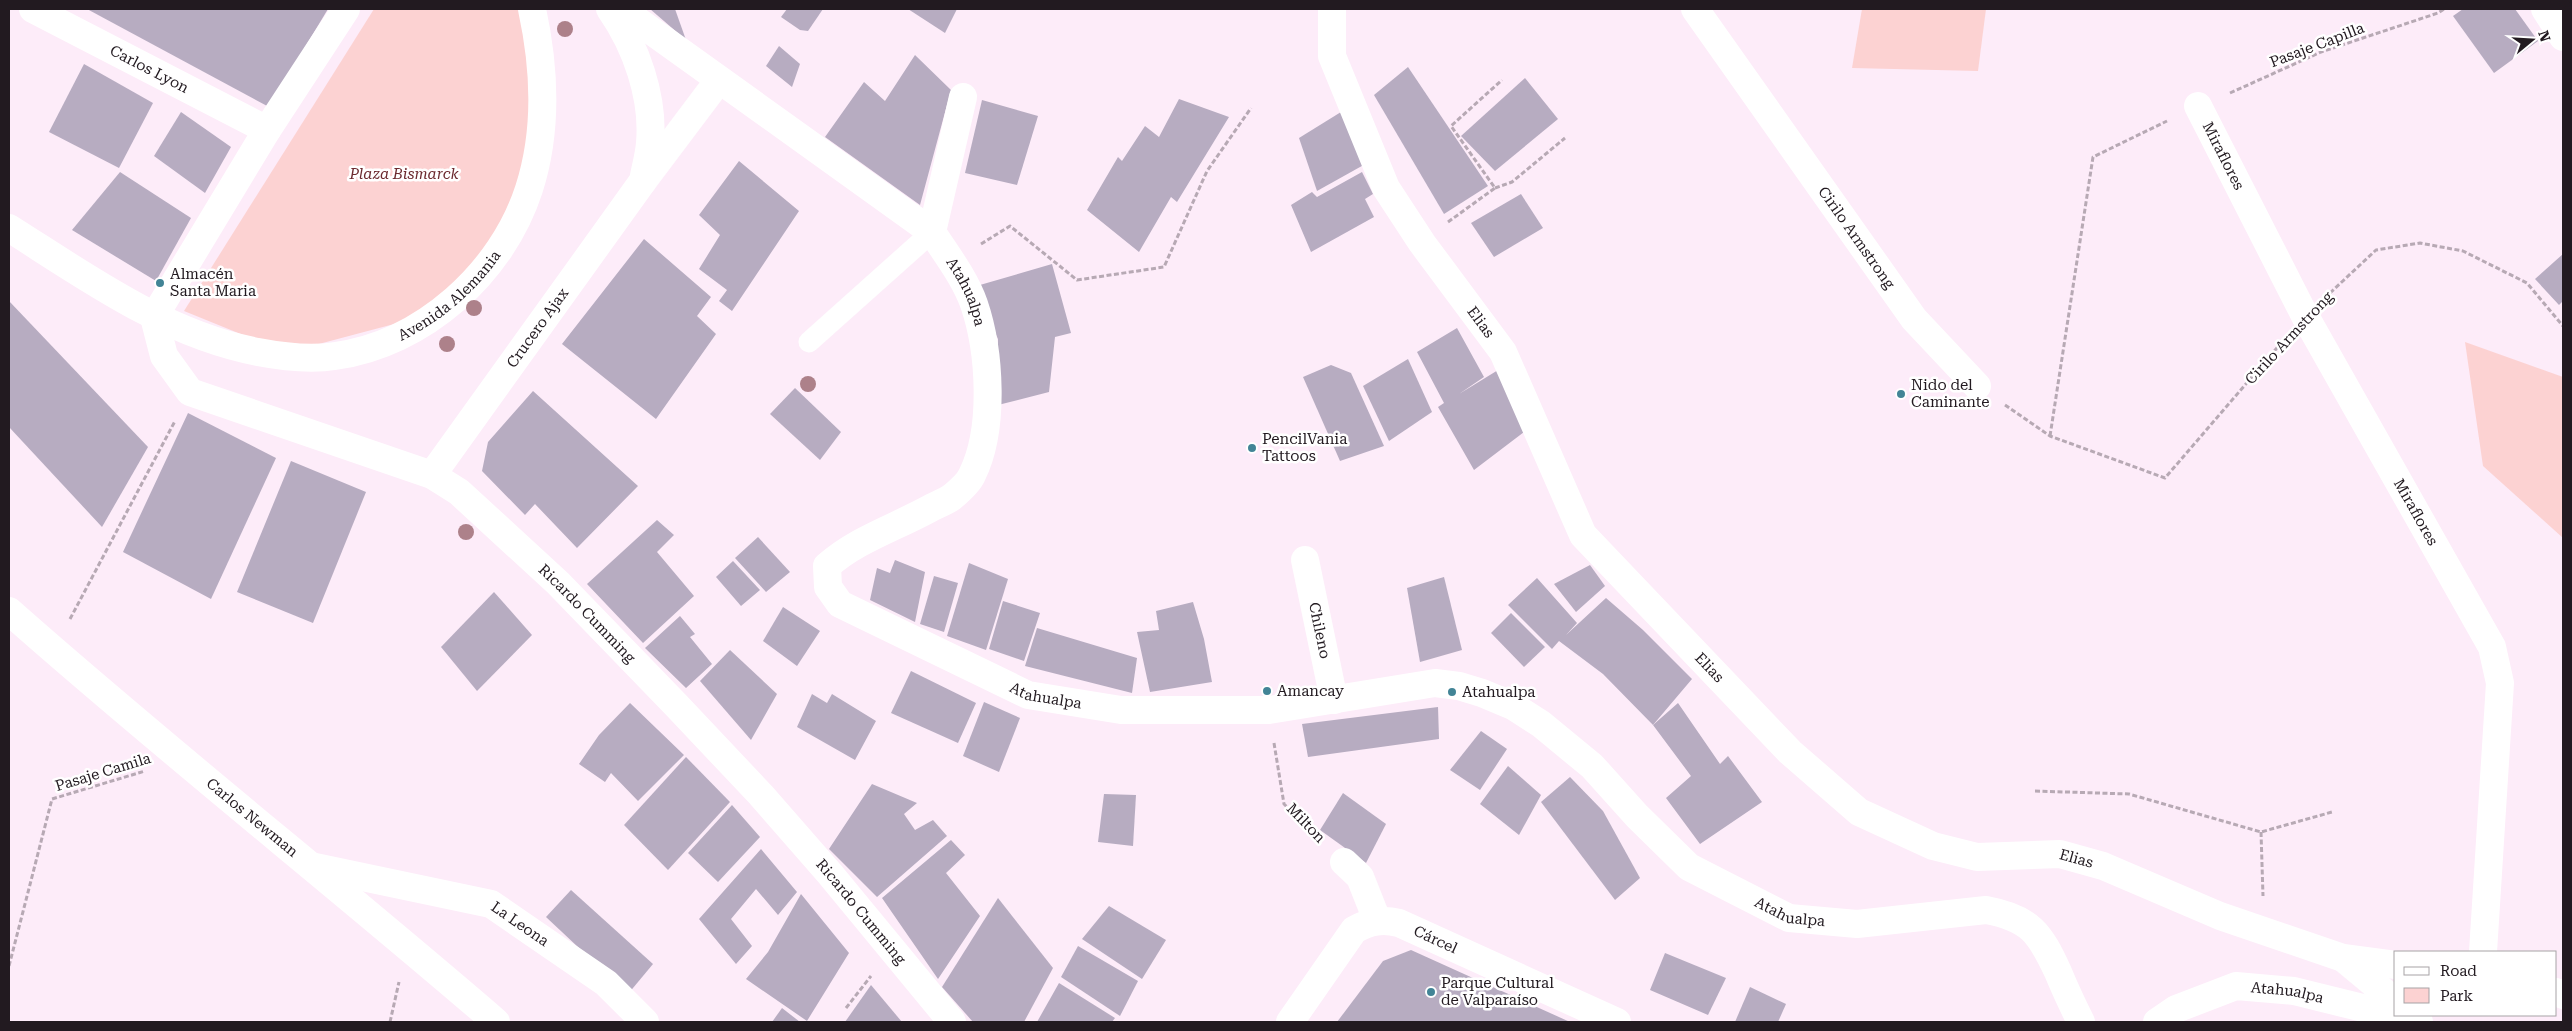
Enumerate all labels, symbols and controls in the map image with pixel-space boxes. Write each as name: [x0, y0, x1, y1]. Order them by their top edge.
north arrow: [2507, 15, 2557, 65]
street label: Pasaje Capilla: [2267, 19, 2367, 71]
text: N: [2535, 28, 2554, 44]
street label: Carlos Lyon: [107, 41, 192, 97]
street label: Miraflores: [2199, 119, 2248, 193]
park label: Plaza Bismarck: [348, 165, 459, 183]
street label: Cirilo Armstrong: [1814, 183, 1899, 293]
street label: Avenida Alemania: [395, 247, 505, 345]
street label: Atahualpa: [943, 254, 989, 328]
place label: Almacén Santa Maria: [170, 265, 256, 300]
marker: Almacén Santa Maria: [154, 277, 166, 289]
street label: Crucero Ajax: [503, 284, 572, 371]
street label: Cirilo Armstrong: [2241, 287, 2337, 388]
street label: Elias: [1463, 303, 1498, 341]
place label: Nido del Caminante: [1911, 376, 1990, 411]
marker: Nido del Caminante: [1895, 388, 1907, 400]
place label: PencilVania Tattoos: [1262, 430, 1347, 465]
marker: PencilVania Tattoos: [1246, 442, 1258, 454]
street label: Miraflores: [2390, 476, 2442, 549]
street label: Ricardo Cumming: [535, 561, 640, 667]
street label: Chileno: [1305, 601, 1334, 660]
street label: Elias: [1691, 649, 1728, 686]
street label: Atahualpa: [1007, 678, 1083, 713]
place label: Amancay: [1277, 682, 1344, 700]
place label: Atahualpa: [1462, 683, 1535, 701]
marker: Amancay: [1261, 685, 1273, 697]
marker: Atahualpa: [1446, 686, 1458, 698]
street label: Pasaje Camila: [53, 749, 153, 795]
street label: Carlos Newman: [203, 774, 302, 861]
street label: Milton: [1283, 799, 1329, 847]
street label: Elias: [2057, 845, 2095, 872]
street label: Ricardo Cumming: [812, 855, 910, 968]
street label: Atahualpa: [1752, 893, 1826, 930]
street label: La Leona: [488, 898, 552, 950]
street label: Cárcel: [1411, 922, 1461, 957]
legend: [2394, 951, 2557, 1016]
text: Road: [2440, 962, 2477, 980]
place label: Parque Cultural de Valparaíso: [1441, 974, 1554, 1009]
street label: Atahualpa: [2250, 978, 2326, 1007]
marker: Parque Cultural de Valparaíso: [1425, 986, 1437, 998]
text: Park: [2440, 987, 2474, 1005]

